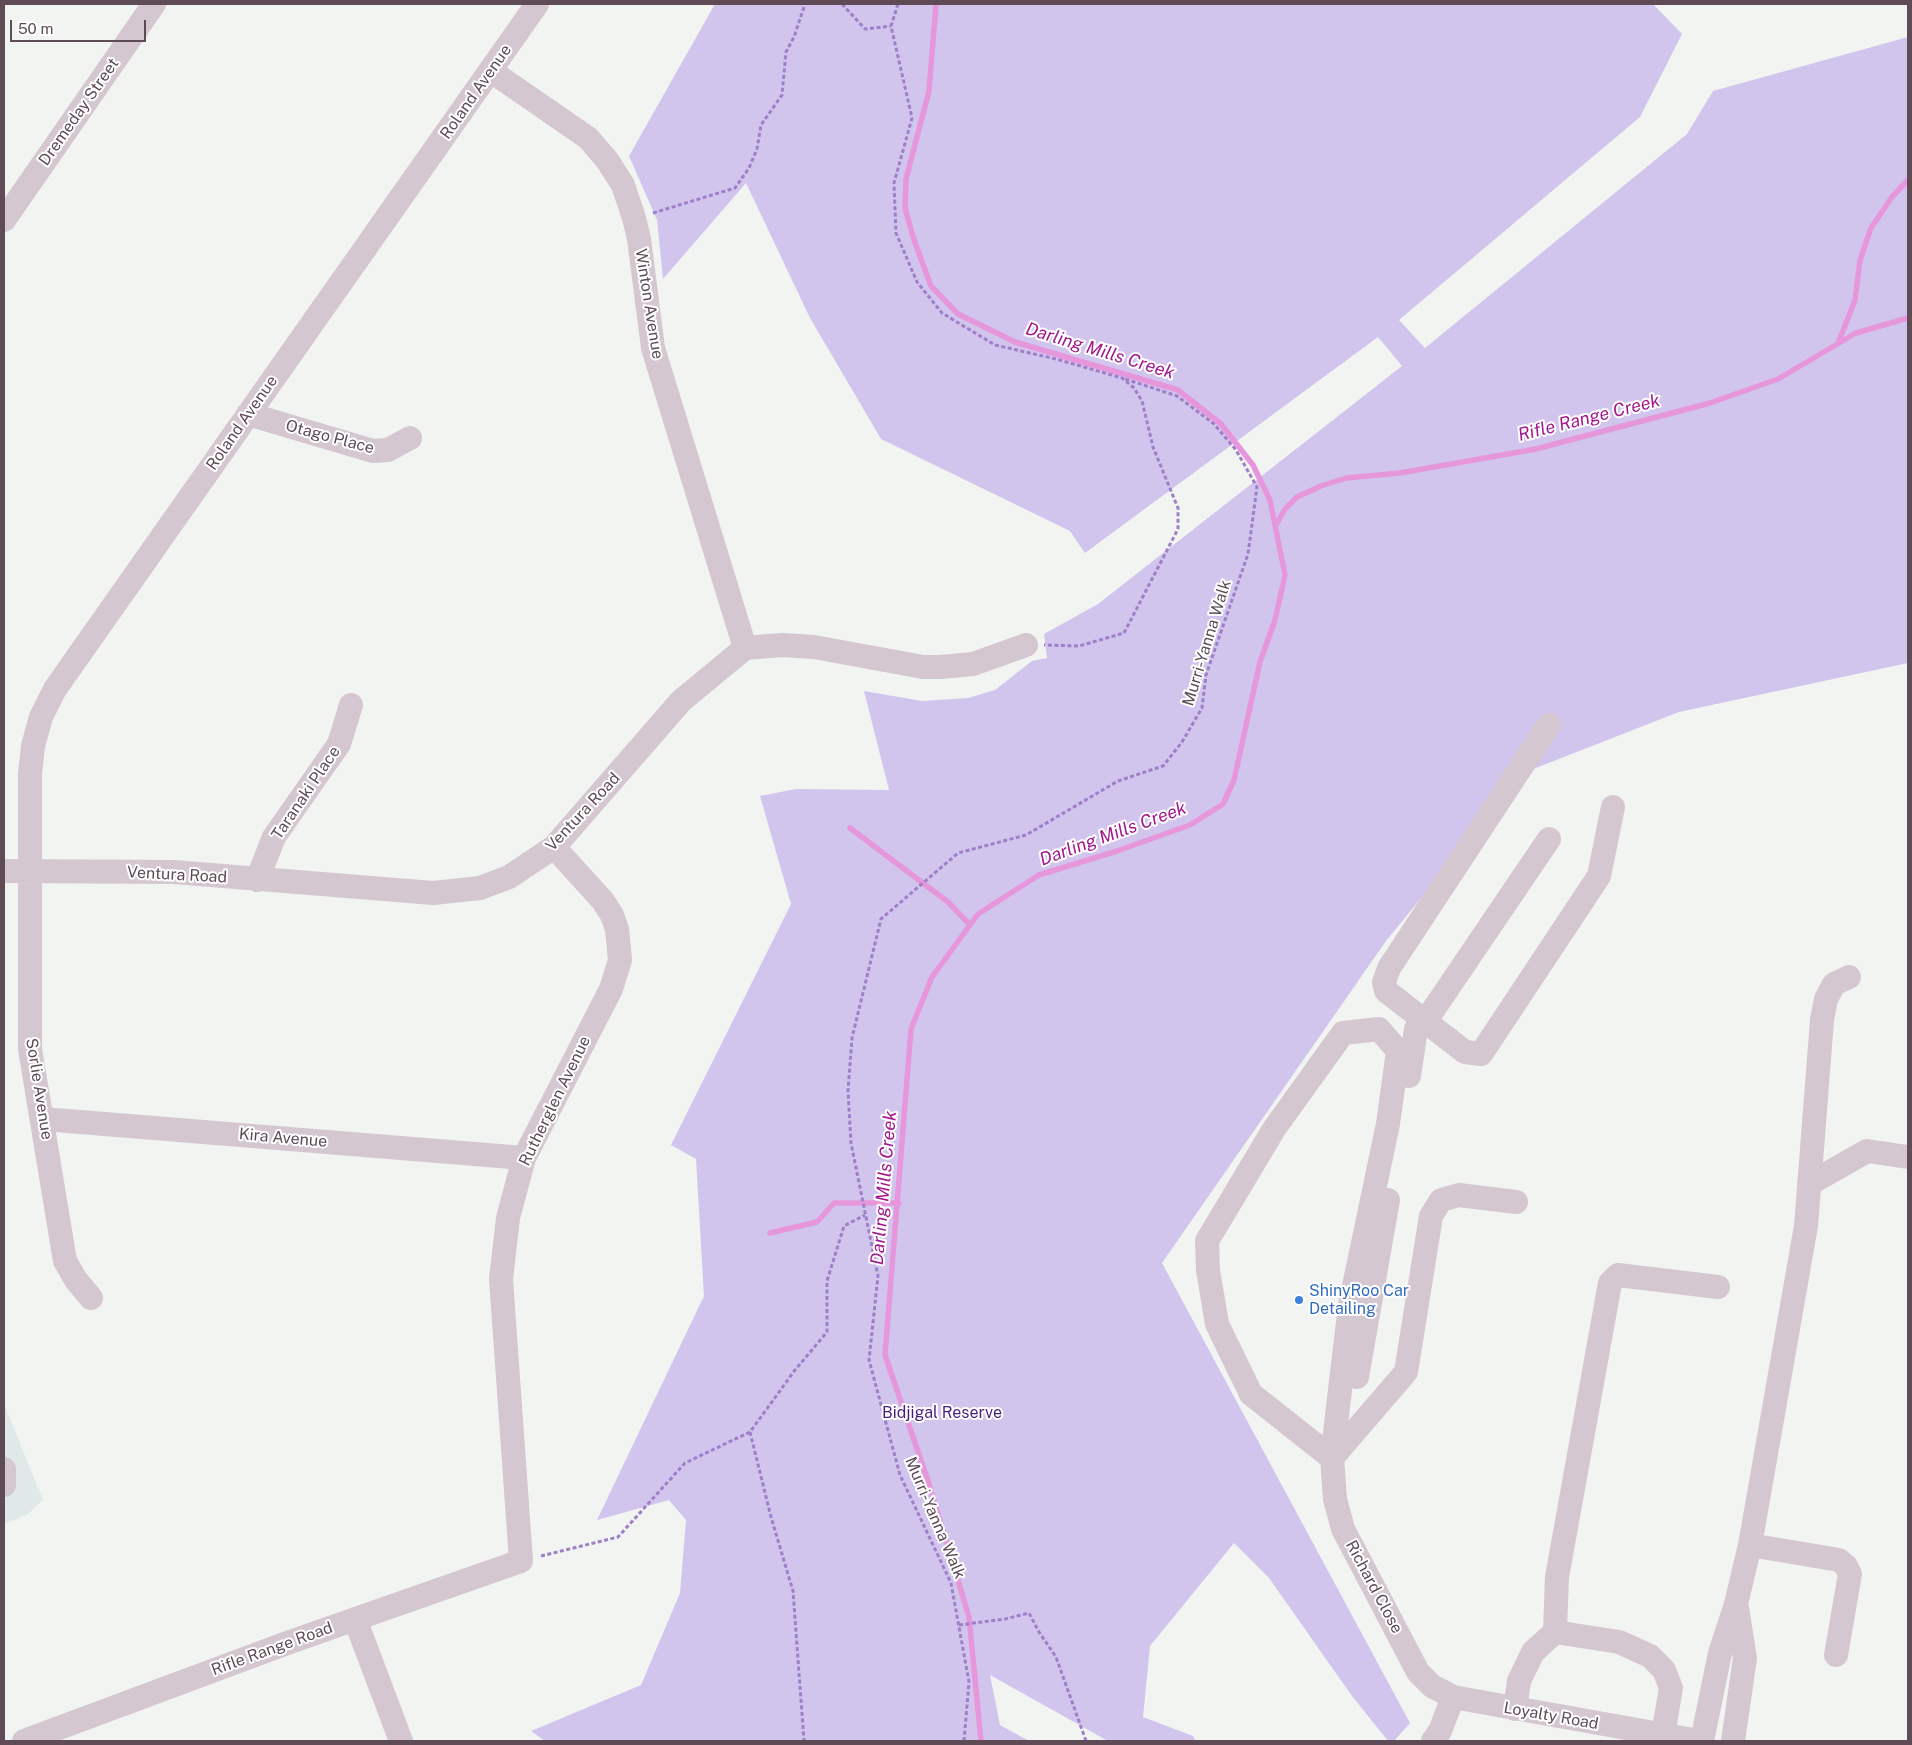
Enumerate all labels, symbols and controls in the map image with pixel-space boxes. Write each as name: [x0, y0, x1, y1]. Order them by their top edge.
scale bar: [12, 10, 149, 42]
text: 50 m: [18, 20, 53, 37]
street label: Roland Avenue: [436, 41, 516, 143]
street label: Dremeday Street: [35, 55, 123, 169]
street label: Winton Avenue: [631, 248, 667, 360]
water label: Darling Mills Creek: [1023, 318, 1177, 384]
street label: Roland Avenue: [202, 372, 282, 474]
water label: Rifle Range Creek: [1516, 390, 1662, 446]
street label: Otago Place: [284, 416, 376, 458]
street label: Murri-Yanna Walk: [1179, 578, 1235, 708]
street label: Taranaki Place: [268, 743, 344, 843]
street label: Ventura Road: [542, 769, 624, 855]
water label: Darling Mills Creek: [1037, 797, 1189, 871]
street label: Ventura Road: [127, 863, 227, 887]
street label: Rutherglen Avenue: [515, 1033, 595, 1169]
street label: Sorlie Avenue: [21, 1037, 57, 1141]
water label: Darling Mills Creek: [867, 1110, 901, 1266]
street label: Kira Avenue: [238, 1125, 328, 1151]
place label: ShinyRoo Car Detailing: [1309, 1281, 1409, 1319]
marker: ShinyRoo Car Detailing: [1293, 1294, 1305, 1306]
park label: Bidjigal Reserve: [882, 1403, 1002, 1423]
street label: Murri-Yanna Walk: [901, 1454, 969, 1582]
street label: Richard Close: [1341, 1537, 1407, 1637]
street label: Rifle Range Road: [209, 1618, 335, 1680]
street label: Loyalty Road: [1502, 1698, 1600, 1734]

